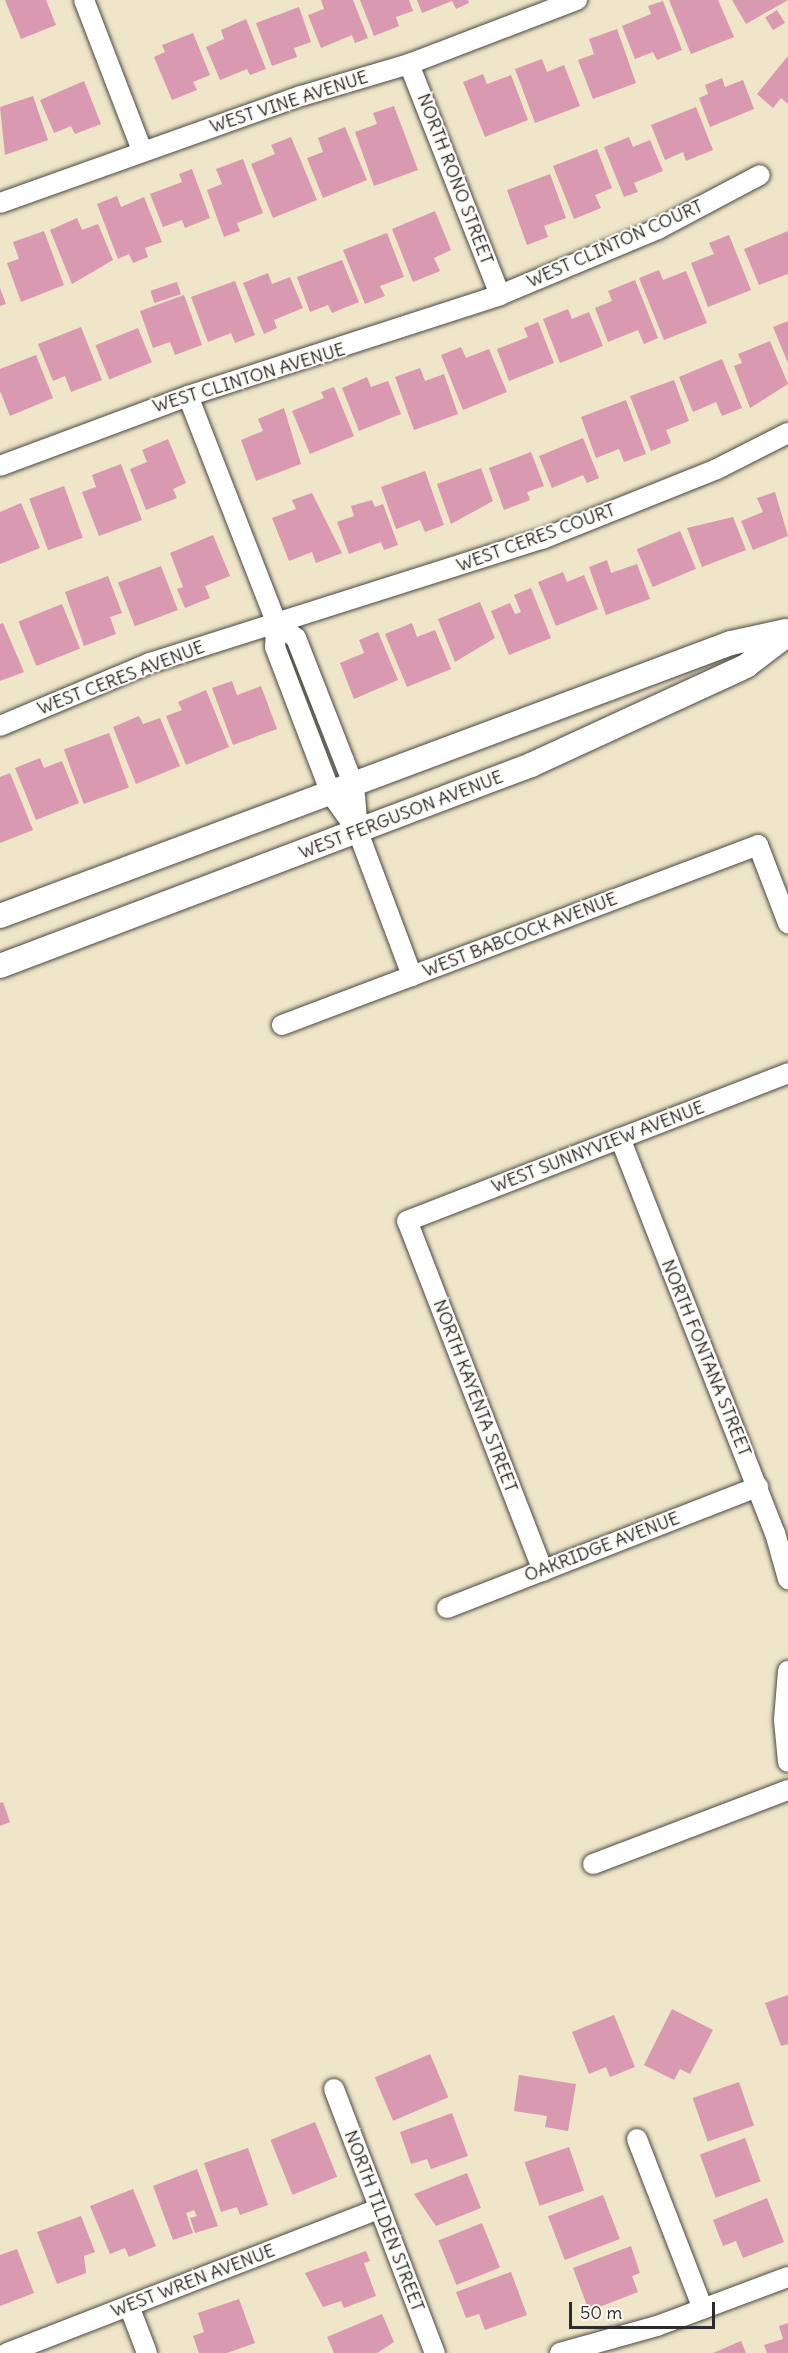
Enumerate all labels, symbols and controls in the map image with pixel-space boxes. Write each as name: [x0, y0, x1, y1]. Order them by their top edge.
street label: WEST VINE AVENUE: [207, 66, 371, 138]
street label: NORTH RONO STREET: [412, 90, 498, 268]
street label: WEST CLINTON COURT: [524, 195, 706, 293]
street label: WEST CLINTON AVENUE: [150, 338, 348, 418]
street label: WEST CERES COURT: [454, 499, 618, 577]
street label: WEST CERES AVENUE: [34, 636, 208, 720]
street label: WEST FERGUSON AVENUE: [296, 766, 506, 864]
street label: WEST BABCOCK AVENUE: [420, 888, 620, 982]
street label: WEST SUNNYVIEW AVENUE: [489, 1096, 707, 1198]
street label: NORTH FONTANA STREET: [657, 1256, 755, 1460]
street label: NORTH KAYENTA STREET: [428, 1297, 522, 1495]
street label: OAKRIDGE AVENUE: [521, 1507, 683, 1587]
street label: NORTH TILDEN STREET: [339, 2127, 429, 2315]
street label: WEST WREN AVENUE: [108, 2240, 278, 2322]
scale bar: [572, 2290, 718, 2328]
text: 50 m: [580, 2301, 622, 2324]

